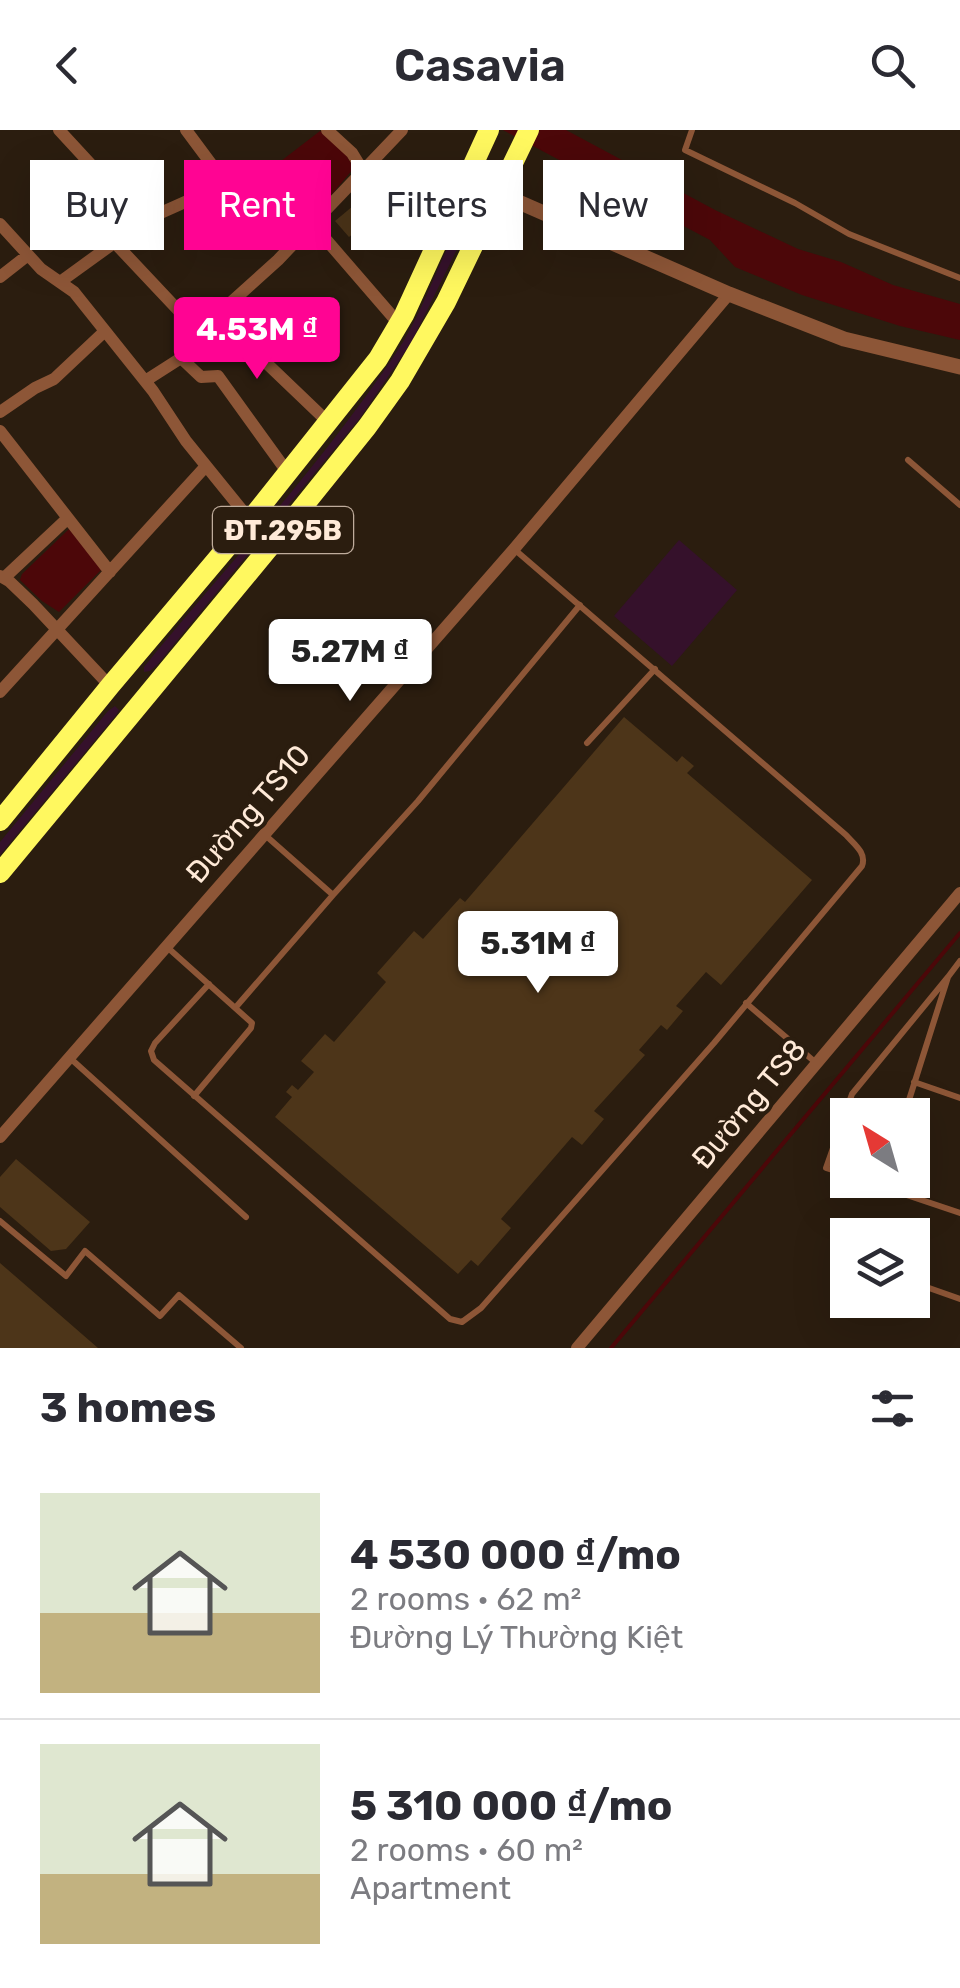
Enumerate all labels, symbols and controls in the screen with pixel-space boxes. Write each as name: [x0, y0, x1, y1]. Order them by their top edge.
icon: back: [40, 38, 95, 93]
icon: search: [865, 38, 920, 93]
text: Casavia: [394, 39, 566, 92]
chip: Buy: [30, 160, 164, 250]
chip: Rent: [184, 160, 331, 250]
chip: Filters: [351, 160, 523, 250]
chip: New: [543, 160, 684, 250]
pin: 4.53M ₫: [165, 297, 349, 382]
text: 4.53M ₫: [196, 310, 318, 348]
road number: ĐT.295B: [213, 507, 353, 553]
pin: 5.27M ₫: [258, 619, 442, 704]
text: 5.27M ₫: [291, 632, 409, 670]
street label: Đường TS10: [178, 738, 318, 890]
pin: 5.31M ₫: [446, 911, 630, 996]
text: 5.31M ₫: [480, 924, 596, 962]
street label: Đường TS8: [684, 1032, 814, 1176]
north arrow: [830, 1098, 930, 1198]
map controls: [830, 1098, 930, 1318]
button: layers: [830, 1218, 930, 1318]
icon: filters: [865, 1381, 920, 1436]
text: 3 homes: [40, 1383, 216, 1433]
text: 4 530 000 ₫/mo: [350, 1530, 681, 1580]
icon: home: [120, 1533, 240, 1653]
text: 2 rooms · 62 m²: [350, 1580, 582, 1618]
text: Đường Lý Thường Kiệt: [350, 1618, 683, 1656]
text: 5 310 000 ₫/mo: [350, 1781, 673, 1831]
icon: home: [120, 1784, 240, 1904]
text: 2 rooms · 60 m²: [350, 1831, 583, 1869]
text: Apartment: [350, 1869, 511, 1907]

